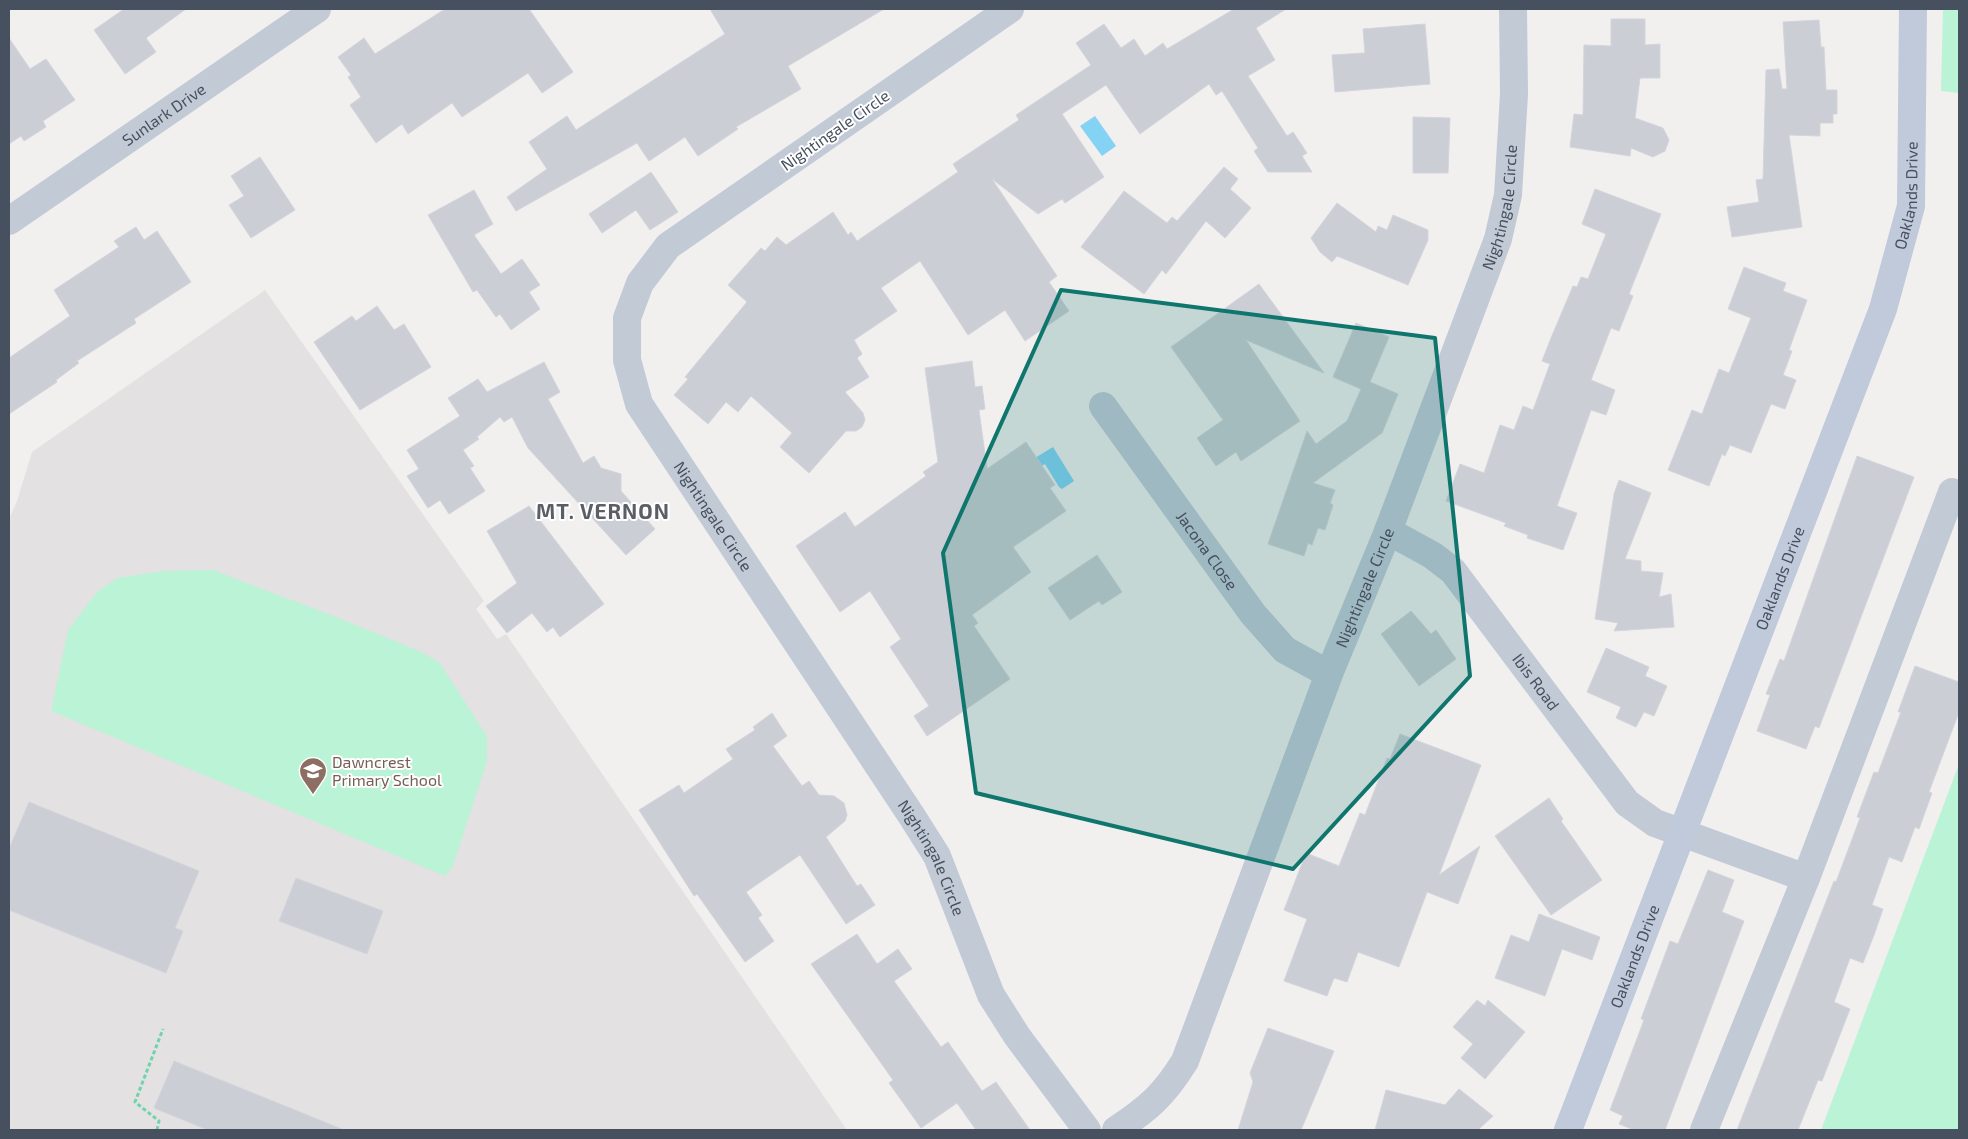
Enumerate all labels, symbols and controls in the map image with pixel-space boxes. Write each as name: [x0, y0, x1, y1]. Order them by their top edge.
street label: Sunlark Drive: [118, 79, 209, 149]
street label: Nightingale Circle: [777, 85, 893, 174]
street label: Oaklands Drive: [1890, 141, 1921, 252]
street label: Nightingale Circle: [1477, 144, 1520, 272]
street label: Nightingale Circle: [670, 457, 757, 575]
district label: MT. VERNON: [536, 498, 670, 523]
street label: Jacona Close: [1173, 507, 1242, 593]
street label: Oaklands Drive: [1751, 524, 1808, 633]
street label: Nightingale Circle: [1331, 525, 1397, 650]
street label: Ibis Road: [1509, 649, 1564, 714]
place label: Dawncrest Primary School: [332, 752, 442, 789]
school or university icon: Dawncrest Primary School: [298, 756, 328, 795]
street label: Nightingale Circle: [895, 796, 969, 918]
street label: Oaklands Drive: [1606, 902, 1663, 1011]

